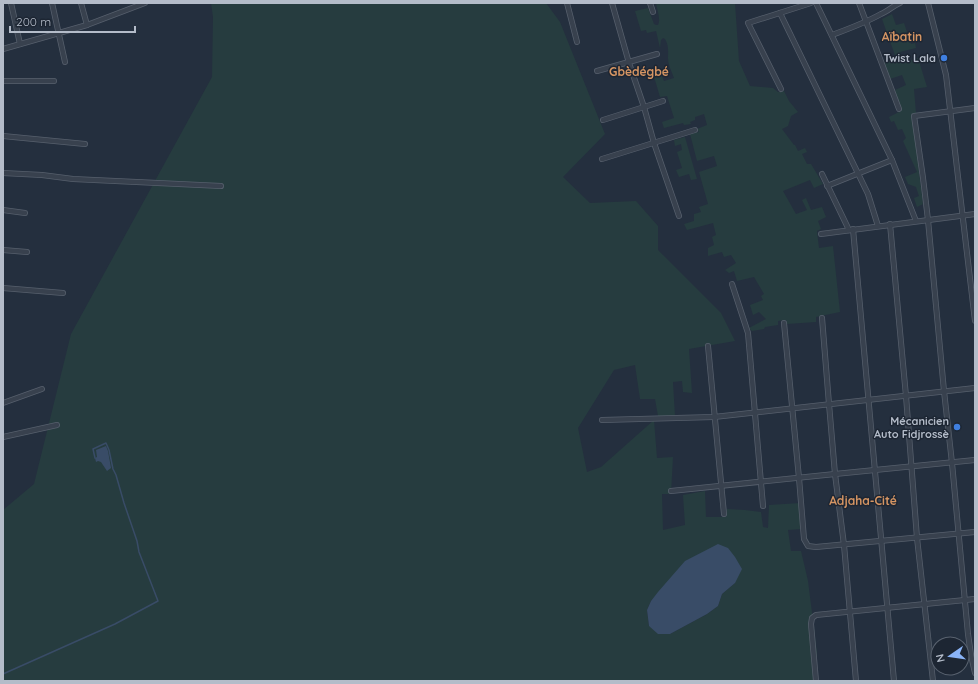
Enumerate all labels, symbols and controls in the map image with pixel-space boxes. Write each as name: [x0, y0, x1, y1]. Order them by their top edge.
scale bar: [10, 8, 135, 34]
text: 200 m: [16, 14, 51, 29]
district label: Aïbatin: [882, 29, 922, 44]
place label: Twist Lala: [884, 51, 936, 65]
marker: Twist Lala: [939, 53, 949, 63]
district label: Gbèdégbé: [609, 64, 669, 79]
place label: Mécanicien Auto Fidjrossè: [874, 414, 950, 441]
marker: Mécanicien Auto Fidjrossè: [952, 422, 962, 432]
district label: Adjaha-Cité: [829, 493, 897, 508]
north arrow: [930, 636, 970, 676]
text: N: [933, 653, 948, 664]

